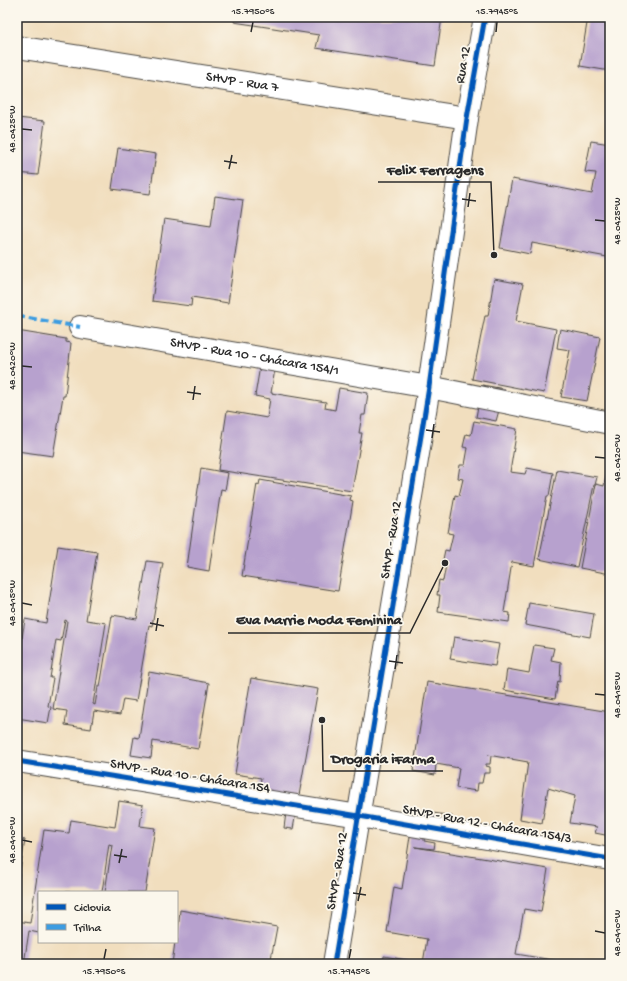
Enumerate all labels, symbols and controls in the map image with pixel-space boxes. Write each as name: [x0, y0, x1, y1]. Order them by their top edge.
text: 15.7950°S: [231, 6, 275, 18]
text: 15.7945°S: [475, 6, 518, 18]
street label: Rua 12: [452, 45, 476, 85]
street label: SHVP - Rua 7: [205, 68, 281, 97]
text: 48.0425°W: [7, 105, 19, 152]
callout: Felix Ferragens: [378, 155, 491, 182]
text: Felix Ferragens: [386, 162, 485, 180]
text: 48.0425°W: [612, 197, 624, 244]
street label: SHVP - Rua 10 - Chácara 154/1: [169, 334, 340, 380]
text: 48.0420°W: [7, 342, 19, 390]
text: 48.0420°W: [612, 434, 624, 482]
street label: SHVP - Rua 12: [377, 500, 407, 580]
text: 48.0415°W: [7, 579, 19, 626]
callout: Eva Marrie Moda Feminina: [228, 606, 410, 633]
text: Eva Marrie Moda Feminina: [236, 612, 403, 630]
text: 48.0415°W: [612, 671, 624, 718]
callout: Drogaria iFarma: [323, 744, 443, 771]
text: Drogaria iFarma: [329, 751, 436, 769]
street label: SHVP - Rua 10 - Chácara 154: [109, 756, 272, 798]
street label: SHVP - Rua 12 - Chácara 154/3: [401, 802, 573, 848]
text: 48.0410°W: [7, 816, 19, 863]
street label: SHVP - Rua 12: [323, 831, 353, 911]
legend: [38, 891, 178, 943]
text: Ciclovia: [74, 902, 111, 916]
text: 48.0410°W: [612, 909, 624, 956]
text: Trilha: [73, 922, 102, 936]
text: 15.7950°S: [82, 966, 126, 978]
text: 15.7945°S: [327, 966, 370, 978]

